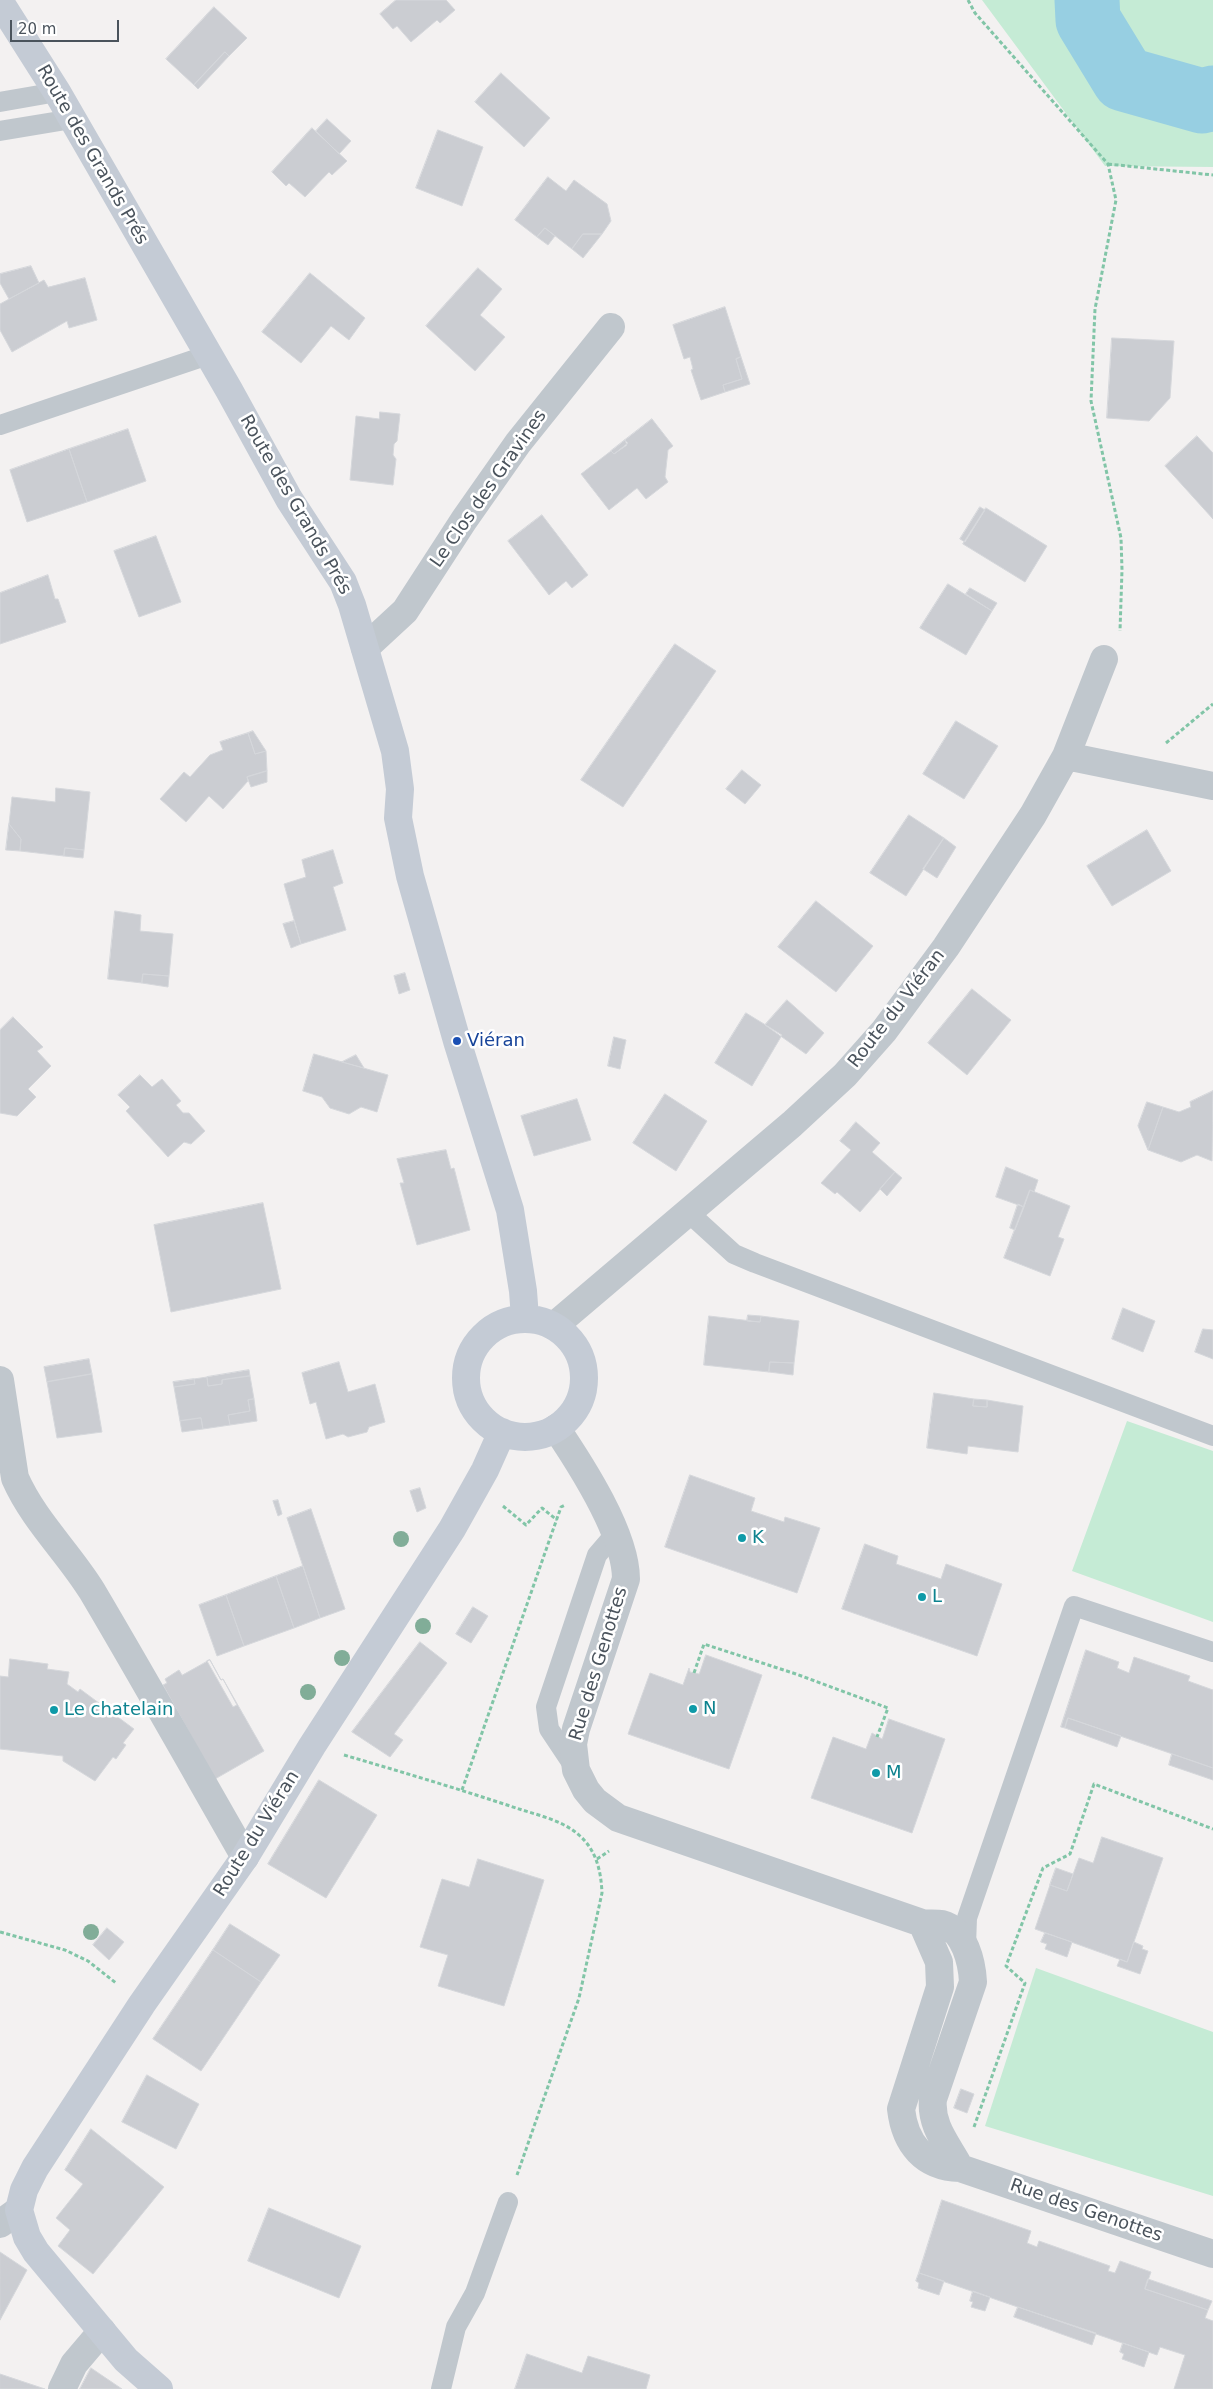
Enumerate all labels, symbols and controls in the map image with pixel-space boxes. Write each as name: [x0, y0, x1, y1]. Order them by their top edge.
scale bar: [12, 10, 121, 42]
text: 20 m: [18, 20, 56, 38]
street label: Route des Grands Prés: [32, 61, 152, 249]
street label: Le Clos des Gravines: [426, 406, 552, 572]
street label: Route des Grands Prés: [235, 411, 355, 599]
street label: Route du Viéran: [844, 945, 950, 1073]
place label: Viéran: [467, 1030, 525, 1052]
marker: Viéran: [451, 1035, 463, 1047]
place label: K: [752, 1527, 764, 1549]
marker: K: [736, 1532, 748, 1544]
street label: Rue des Genottes: [565, 1585, 633, 1743]
place label: L: [932, 1586, 942, 1608]
marker: L: [916, 1591, 928, 1603]
place label: N: [703, 1698, 716, 1720]
place label: Le chatelain: [64, 1699, 173, 1721]
marker: N: [687, 1703, 699, 1715]
marker: Le chatelain: [48, 1704, 60, 1716]
place label: M: [886, 1762, 902, 1784]
street label: Route du Viéran: [210, 1767, 304, 1901]
marker: M: [870, 1767, 882, 1779]
street label: Rue des Genottes: [1007, 2175, 1165, 2247]

